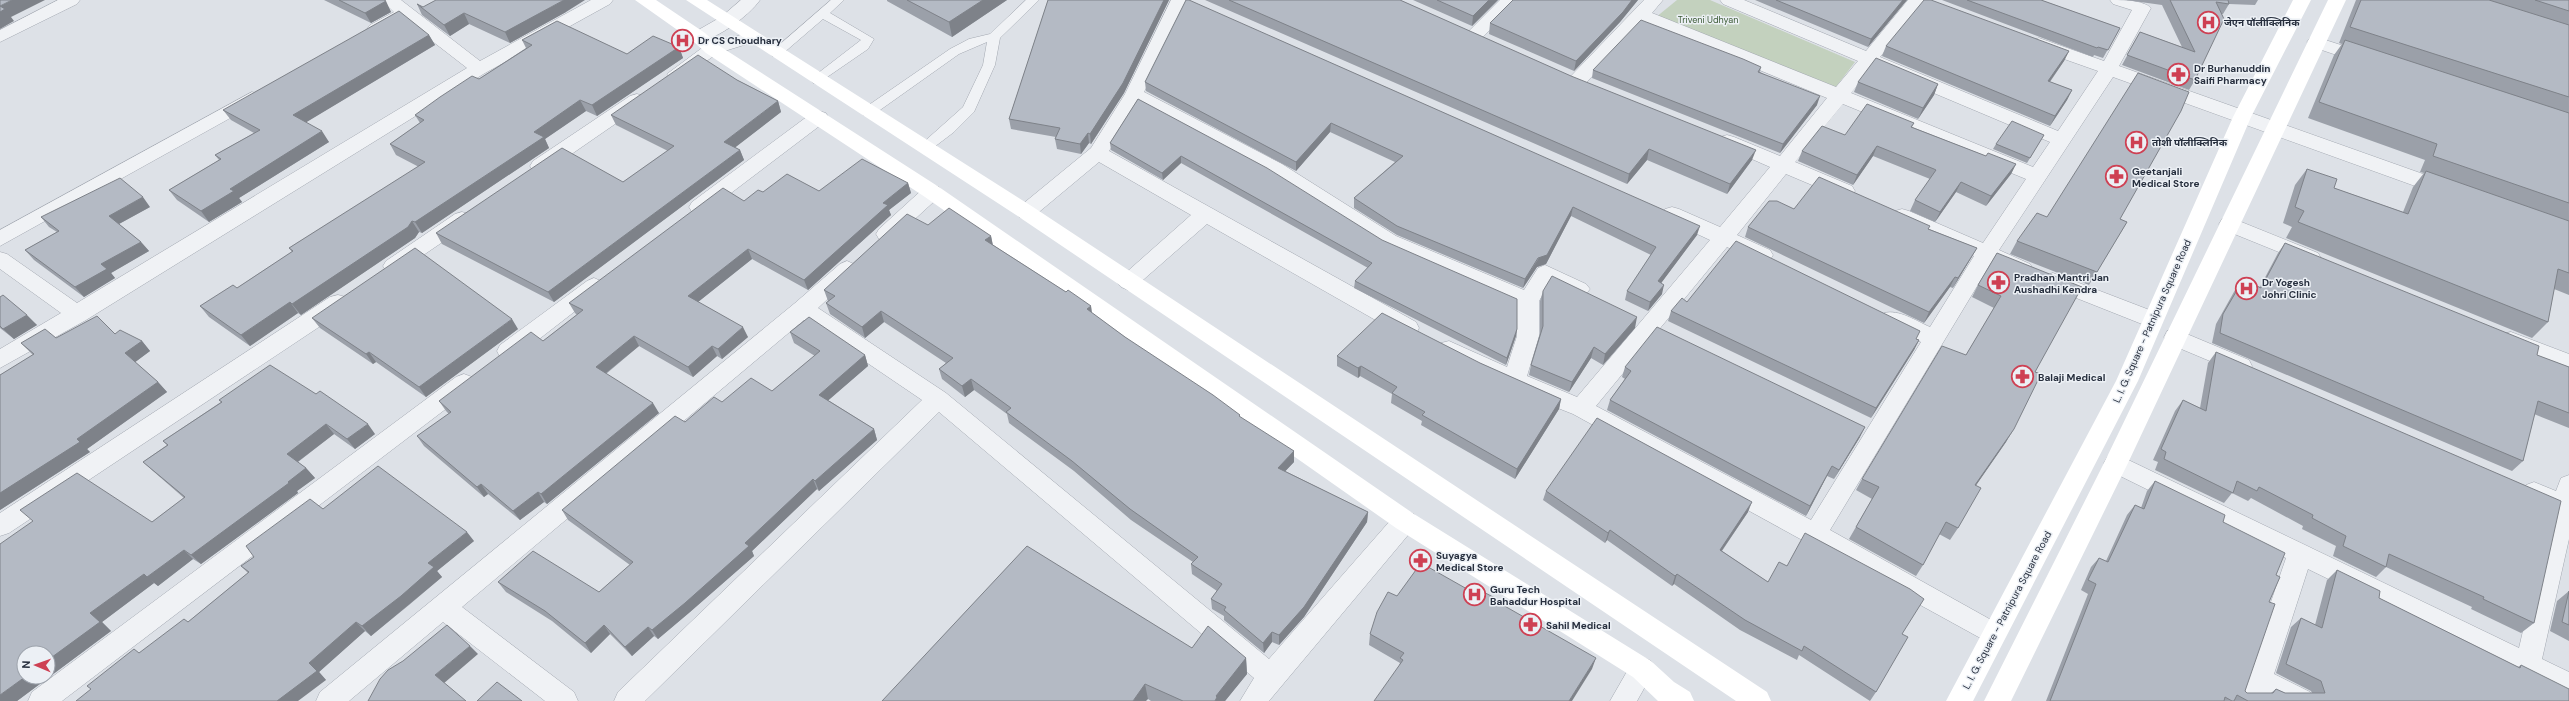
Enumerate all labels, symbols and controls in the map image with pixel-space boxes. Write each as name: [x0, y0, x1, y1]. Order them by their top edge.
hospital icon: जेएन पॉलीक्लिनिक: [2195, 9, 2221, 35]
park label: Triveni Udhyan: [1678, 14, 1738, 26]
place label: जेएन पॉलीक्लिनिक: [2224, 16, 2300, 29]
hospital icon: Dr CS Choudhary: [670, 27, 696, 53]
place label: Dr CS Choudhary: [698, 34, 782, 47]
pharmacy icon: Dr Burhanuddin Saifi Pharmacy: [2166, 61, 2192, 87]
place label: Dr Burhanuddin Saifi Pharmacy: [2194, 62, 2271, 87]
hospital icon: तोशी पॉलीक्लिनिक: [2124, 129, 2150, 155]
place label: तोशी पॉलीक्लिनिक: [2152, 136, 2228, 149]
pharmacy icon: Geetanjali Medical Store: [2104, 164, 2130, 190]
place label: Geetanjali Medical Store: [2132, 165, 2200, 190]
street label: L. I. G. Square - Patnipura Square Road: [2110, 237, 2194, 405]
pharmacy icon: Pradhan Mantri Jan Aushadhi Kendra: [1985, 270, 2011, 296]
place label: Pradhan Mantri Jan Aushadhi Kendra: [2014, 271, 2109, 296]
hospital icon: Dr Yogesh Johri Clinic: [2234, 275, 2260, 301]
place label: Dr Yogesh Johri Clinic: [2262, 276, 2317, 301]
pharmacy icon: Balaji Medical: [2009, 364, 2035, 390]
place label: Balaji Medical: [2038, 371, 2106, 384]
street label: L. I. G. Square - Patnipura Square Road: [1960, 529, 2054, 691]
pharmacy icon: Suyagya Medical Store: [1408, 548, 1434, 574]
place label: Suyagya Medical Store: [1436, 549, 1504, 574]
hospital icon: Guru Tech Bahaddur Hospital: [1461, 582, 1487, 608]
place label: Guru Tech Bahaddur Hospital: [1490, 583, 1581, 608]
pharmacy icon: Sahil Medical: [1518, 612, 1544, 638]
place label: Sahil Medical: [1546, 619, 1611, 632]
north arrow: [16, 645, 56, 685]
text: N: [19, 660, 33, 669]

